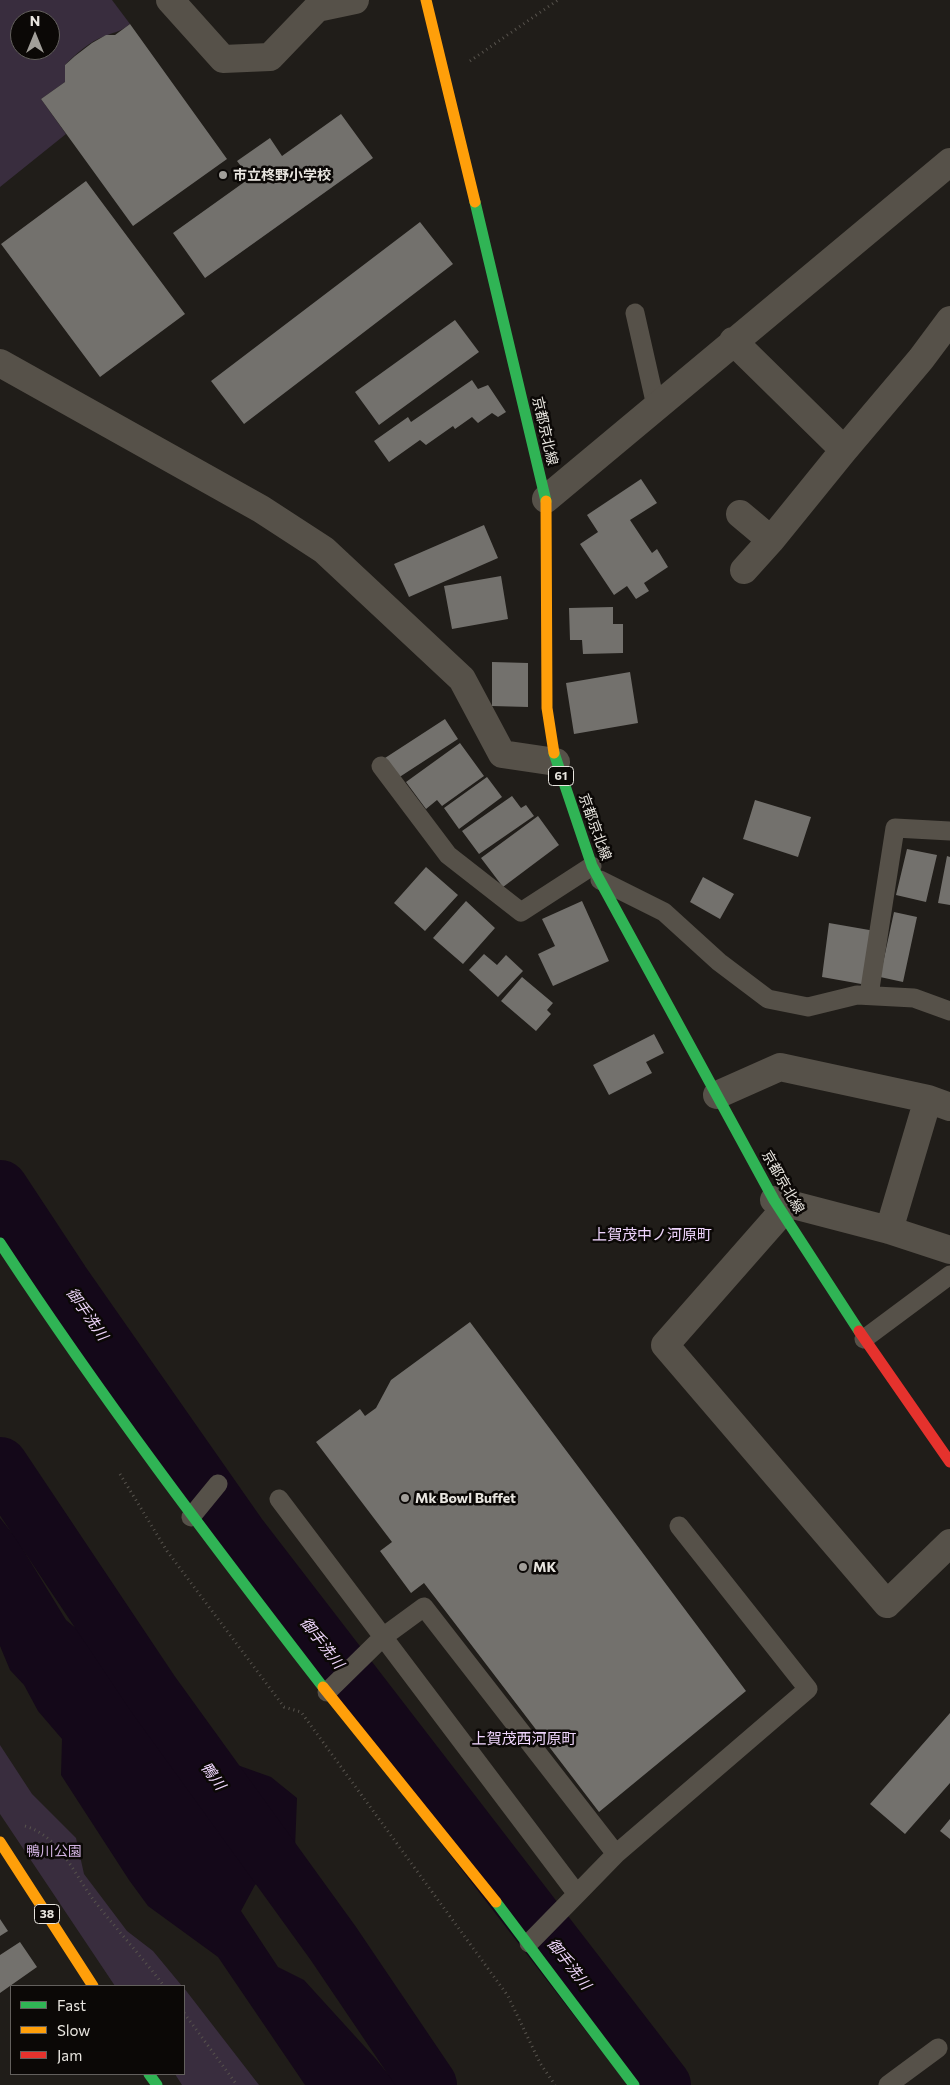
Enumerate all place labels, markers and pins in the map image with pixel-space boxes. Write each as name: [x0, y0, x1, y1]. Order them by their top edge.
place label: 市立柊野小学校: [233, 167, 331, 183]
marker: 市立柊野小学校: [217, 169, 229, 181]
place label: Mk Bowl Buffet: [415, 1490, 516, 1506]
marker: Mk Bowl Buffet: [399, 1492, 411, 1504]
place label: MK: [533, 1559, 556, 1575]
marker: MK: [517, 1561, 529, 1573]

